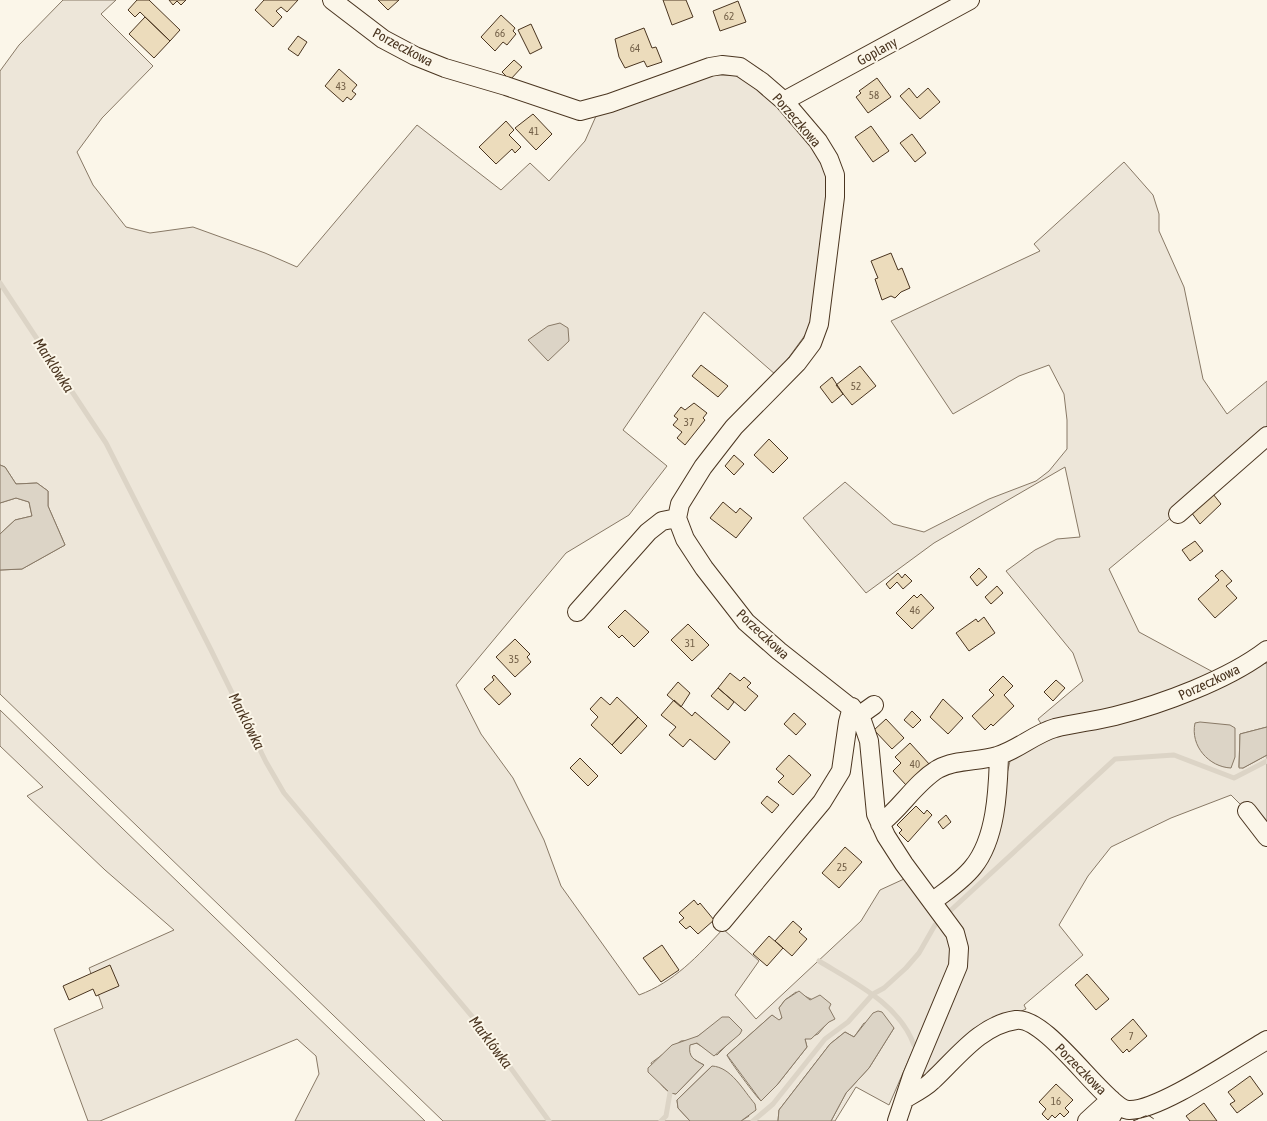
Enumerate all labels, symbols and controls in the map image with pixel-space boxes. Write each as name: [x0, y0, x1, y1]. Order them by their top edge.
house number: 62: [724, 10, 734, 22]
street label: Porzeczkowa: [370, 24, 436, 70]
house number: 66: [495, 27, 505, 39]
street label: Goplany: [854, 33, 900, 69]
house number: 64: [630, 42, 640, 54]
house number: 43: [336, 80, 346, 92]
house number: 58: [869, 89, 879, 101]
street label: Porzeczkowa: [769, 90, 825, 150]
house number: 41: [529, 125, 539, 137]
water label: Marklówka: [30, 335, 78, 395]
house number: 52: [851, 380, 861, 392]
house number: 37: [684, 416, 694, 428]
house number: 46: [910, 604, 920, 616]
street label: Porzeczkowa: [733, 606, 793, 662]
house number: 31: [685, 637, 695, 649]
house number: 35: [509, 653, 519, 665]
street label: Porzeczkowa: [1176, 661, 1242, 703]
water label: Marklówka: [226, 690, 268, 752]
house number: 40: [910, 758, 920, 770]
house number: 25: [837, 861, 847, 873]
water label: Marklówka: [466, 1013, 516, 1071]
house number: 7: [1128, 1030, 1134, 1042]
street label: Porzeczkowa: [1052, 1040, 1110, 1098]
house number: 16: [1051, 1095, 1061, 1107]

